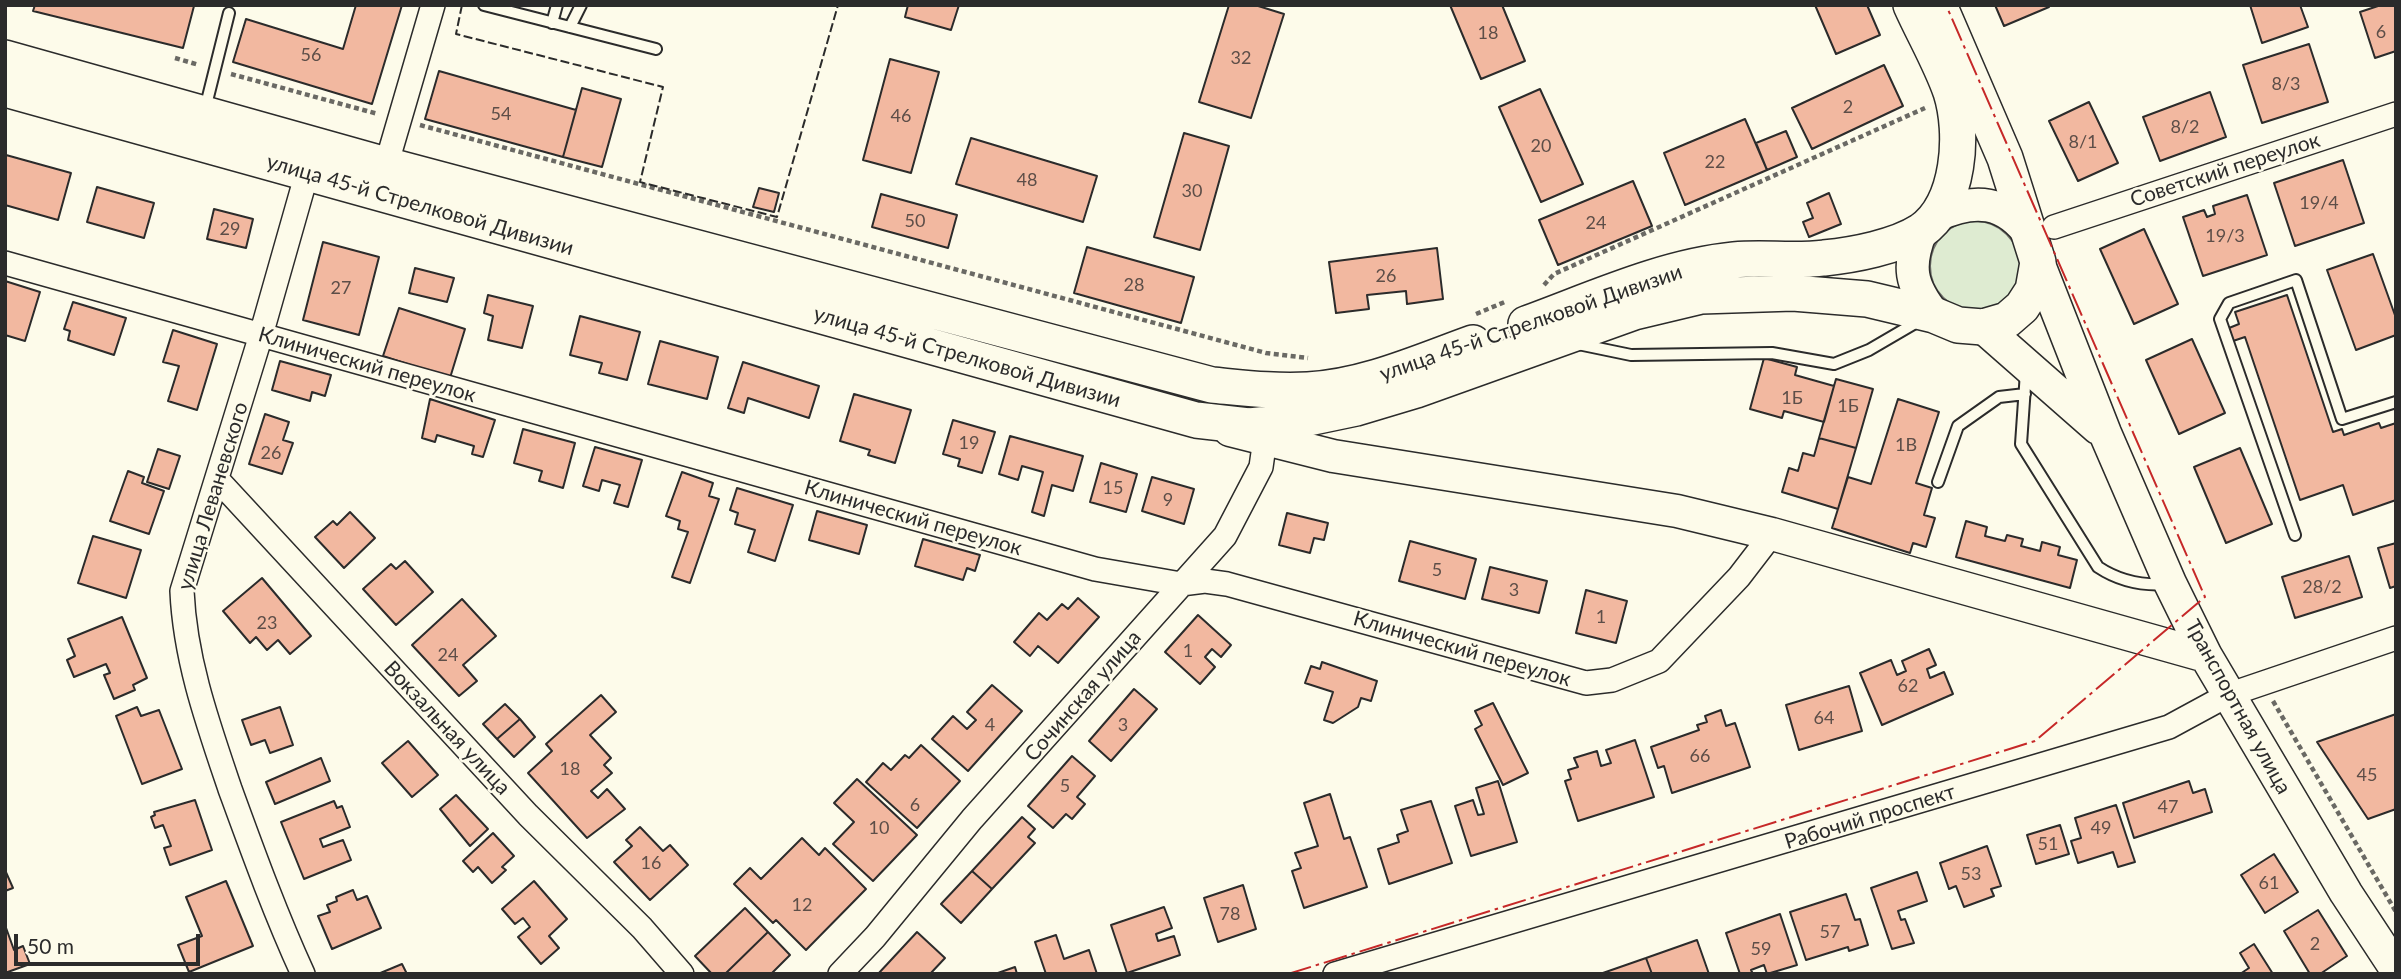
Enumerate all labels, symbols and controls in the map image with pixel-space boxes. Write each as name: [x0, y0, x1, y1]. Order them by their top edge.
house number: 6: [2376, 21, 2386, 43]
house number: 18: [1478, 22, 1498, 44]
house number: 56: [301, 44, 321, 66]
house number: 32: [1231, 47, 1251, 69]
house number: 8/3: [2271, 73, 2301, 95]
house number: 2: [1843, 96, 1853, 118]
house number: 54: [491, 103, 511, 125]
house number: 46: [891, 105, 911, 127]
house number: 8/2: [2170, 116, 2200, 138]
street label: Советский переулок: [2127, 127, 2323, 213]
house number: 8/1: [2068, 131, 2098, 153]
house number: 20: [1531, 135, 1551, 157]
street label: улица 45-й Стрелковой Дивизии: [264, 149, 576, 261]
house number: 22: [1705, 151, 1725, 173]
house number: 48: [1017, 169, 1037, 191]
house number: 30: [1182, 180, 1202, 202]
house number: 19/4: [2299, 192, 2339, 214]
house number: 50: [905, 210, 925, 232]
house number: 24: [1586, 212, 1606, 234]
house number: 29: [220, 218, 240, 240]
house number: 19/3: [2205, 225, 2245, 247]
street label: улица 45-й Стрелковой Дивизии: [1376, 259, 1686, 387]
house number: 26: [1376, 265, 1396, 287]
house number: 28: [1124, 274, 1144, 296]
house number: 27: [331, 277, 351, 299]
street label: улица 45-й Стрелковой Дивизии: [811, 301, 1123, 413]
street label: Клинический переулок: [255, 322, 479, 408]
house number: 1Б: [1781, 387, 1803, 409]
house number: 1Б: [1837, 395, 1859, 417]
street label: улица Леваневского: [172, 399, 254, 593]
house number: 19: [959, 432, 979, 454]
house number: 1В: [1895, 434, 1917, 456]
house number: 26: [261, 442, 281, 464]
street label: Клинический переулок: [801, 475, 1025, 561]
house number: 15: [1103, 477, 1123, 499]
house number: 9: [1163, 489, 1173, 511]
house number: 5: [1432, 559, 1442, 581]
house number: 28/2: [2302, 576, 2342, 598]
house number: 3: [1509, 579, 1519, 601]
street label: Клинический переулок: [1350, 606, 1574, 692]
house number: 1: [1596, 606, 1606, 628]
house number: 23: [257, 612, 277, 634]
street label: Транспортная улица: [2180, 615, 2296, 799]
street label: Сочинская улица: [1019, 626, 1147, 766]
house number: 1: [1183, 640, 1193, 662]
house number: 24: [438, 644, 458, 666]
street label: Вокзальная улица: [379, 656, 515, 800]
house number: 62: [1898, 675, 1918, 697]
house number: 64: [1814, 707, 1834, 729]
house number: 4: [985, 714, 995, 736]
house number: 3: [1118, 714, 1128, 736]
house number: 66: [1690, 745, 1710, 767]
house number: 18: [560, 758, 580, 780]
house number: 45: [2357, 764, 2377, 786]
house number: 5: [1060, 775, 1070, 797]
street label: Рабочий проспект: [1782, 779, 1958, 855]
house number: 6: [910, 794, 920, 816]
house number: 47: [2158, 796, 2178, 818]
house number: 10: [869, 817, 889, 839]
house number: 49: [2091, 817, 2111, 839]
house number: 51: [2038, 833, 2058, 855]
house number: 16: [641, 852, 661, 874]
house number: 53: [1961, 863, 1981, 885]
house number: 61: [2259, 872, 2279, 894]
house number: 12: [792, 894, 812, 916]
house number: 78: [1220, 903, 1240, 925]
scale bar: [18, 920, 203, 964]
house number: 57: [1820, 921, 1840, 943]
text: 50 m: [27, 933, 74, 958]
house number: 2: [2310, 933, 2320, 955]
house number: 59: [1751, 938, 1771, 960]

